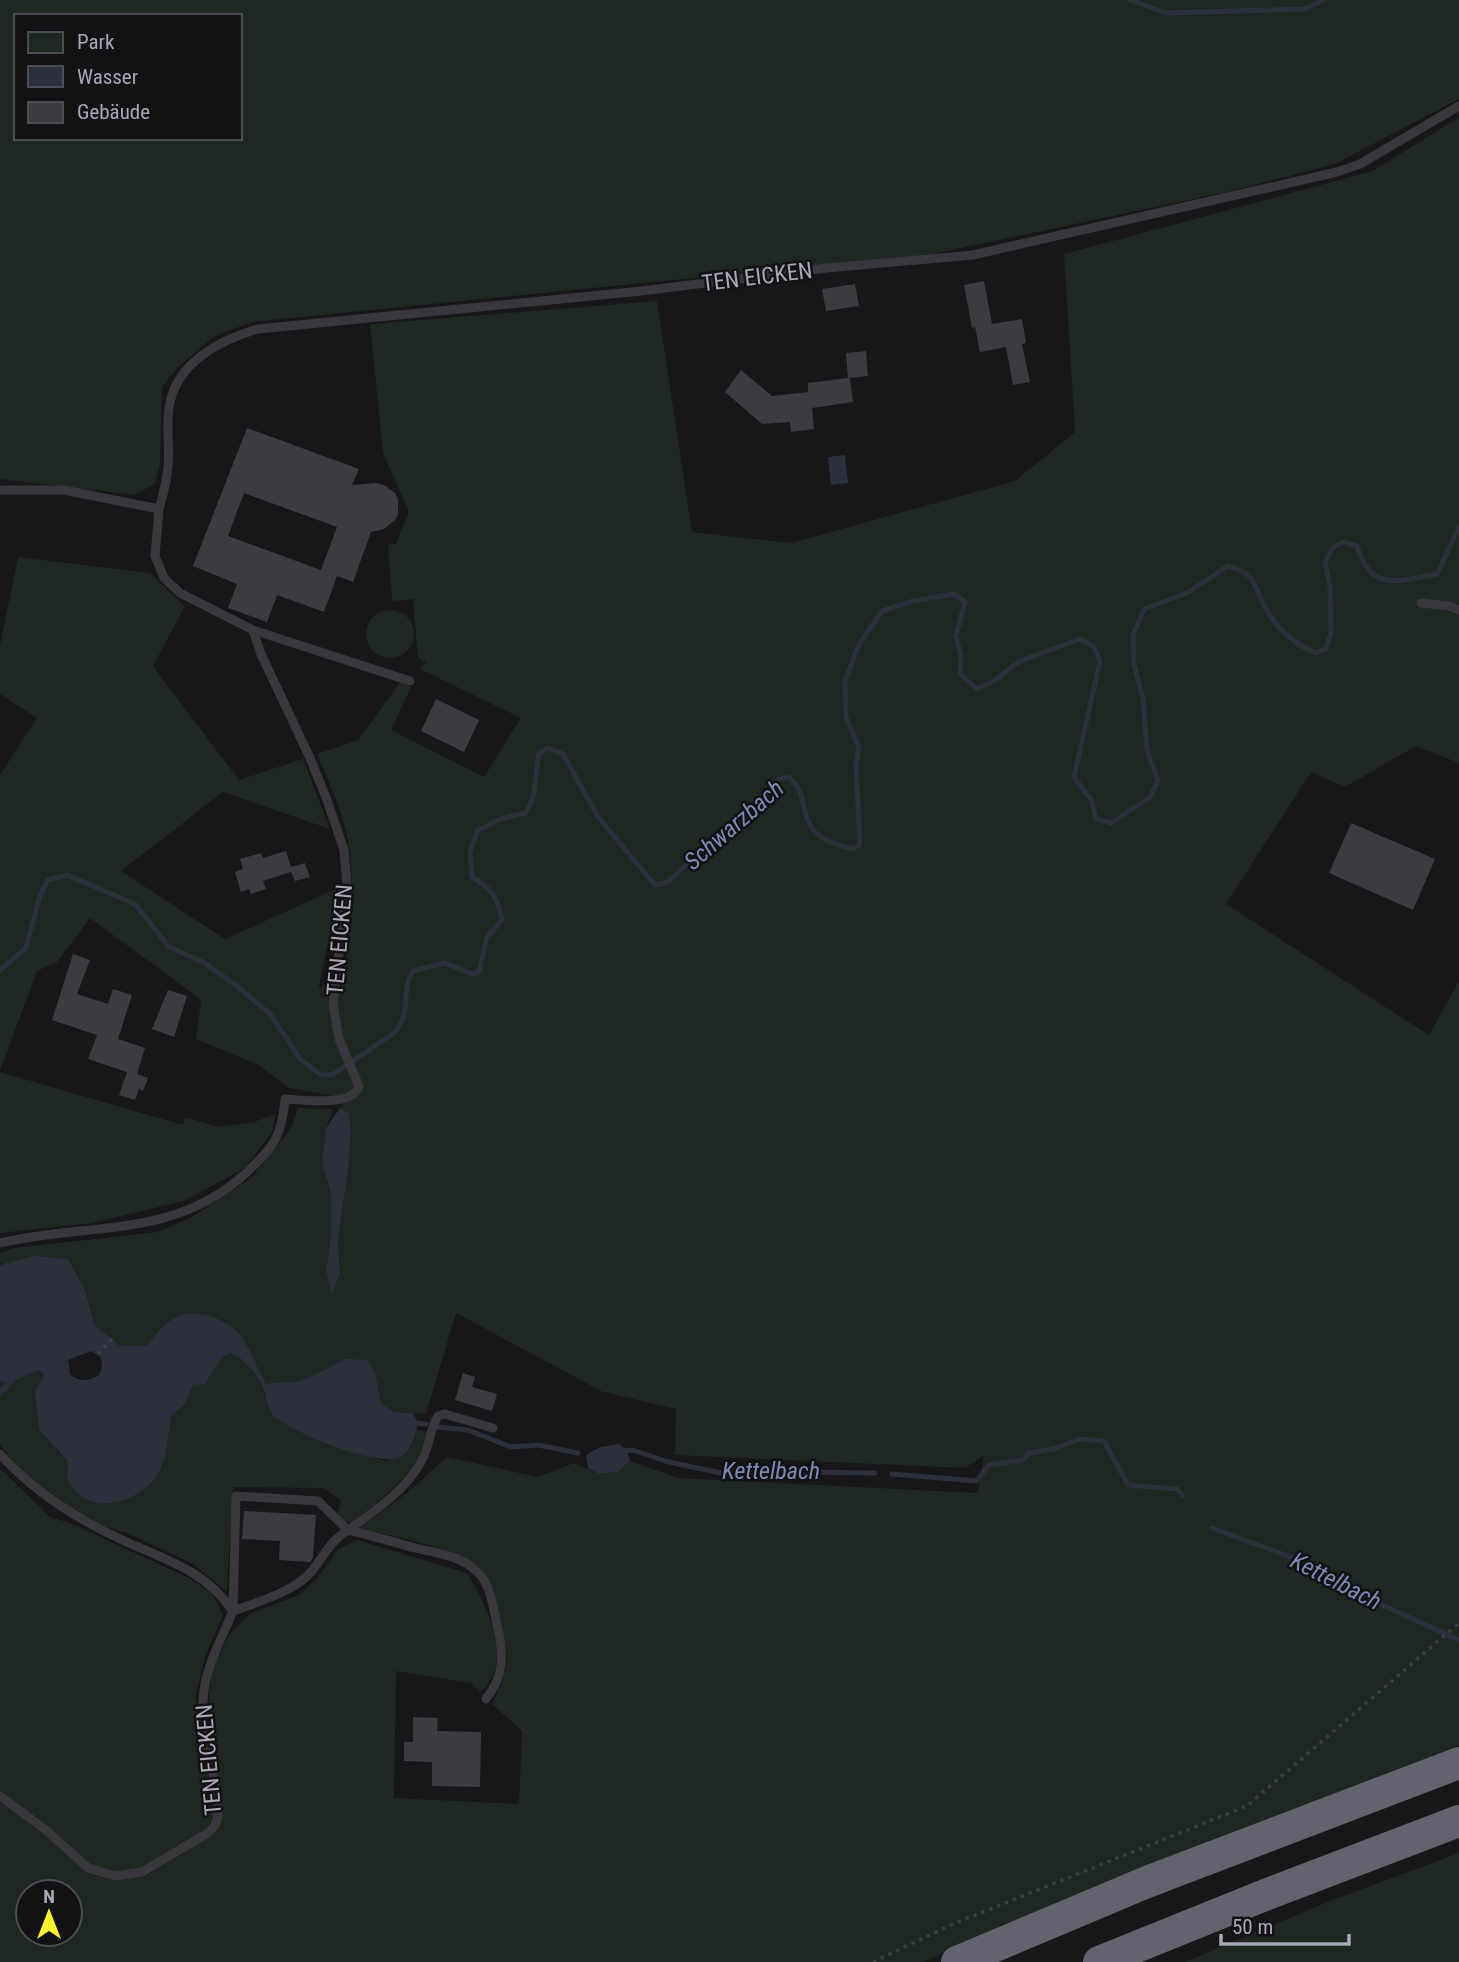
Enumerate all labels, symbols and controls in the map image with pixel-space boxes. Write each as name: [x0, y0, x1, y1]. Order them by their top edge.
legend: [14, 14, 242, 140]
text: Park: [77, 30, 115, 54]
text: Wasser: [77, 65, 138, 89]
text: Gebäude: [77, 100, 150, 124]
street label: TEN EICKEN: [700, 257, 814, 297]
water label: Schwarzbach: [679, 774, 789, 876]
street label: TEN EICKEN: [322, 883, 358, 997]
water label: Kettelbach: [722, 1457, 820, 1485]
water label: Kettelbach: [1286, 1546, 1386, 1616]
street label: TEN EICKEN: [191, 1703, 227, 1817]
north arrow: [14, 1878, 84, 1948]
text: N: [43, 1885, 55, 1908]
scale bar: [1221, 1902, 1349, 1946]
text: 50 m: [1232, 1915, 1273, 1939]

